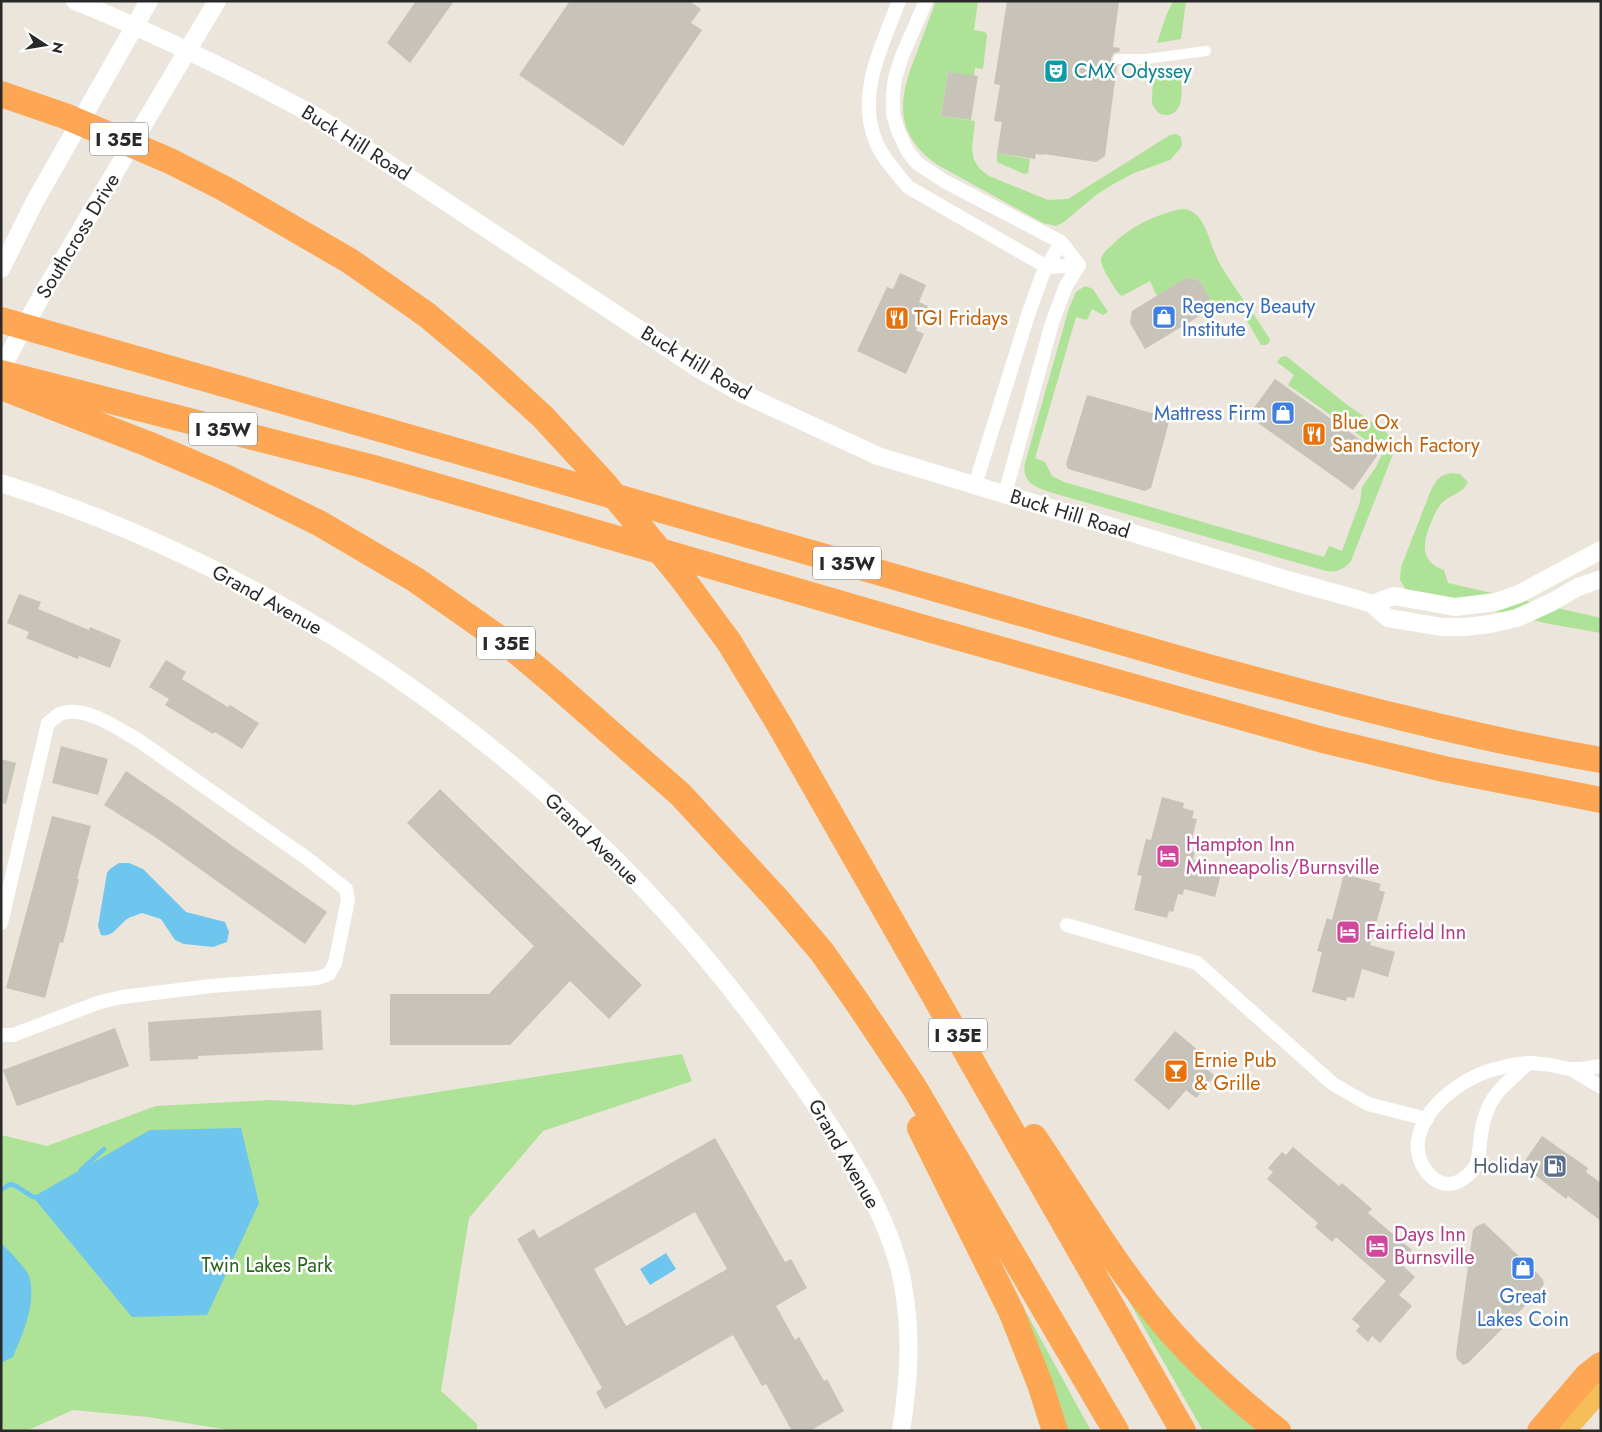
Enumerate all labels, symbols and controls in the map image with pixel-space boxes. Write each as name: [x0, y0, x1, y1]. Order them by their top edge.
north arrow: [20, 20, 70, 70]
text: N: [47, 40, 69, 55]
place label: CMX Odyssey: [1074, 57, 1192, 86]
theatre icon: CMX Odyssey: [1043, 58, 1069, 84]
street label: Buck Hill Road: [296, 98, 416, 188]
road number: I 35E: [90, 122, 148, 156]
street label: Southcross Drive: [29, 168, 127, 304]
place label: Regency Beauty Institute: [1182, 292, 1315, 344]
place label: TGI Fridays: [914, 304, 1008, 333]
shop icon: Regency Beauty Institute: [1151, 304, 1177, 330]
restaurant icon: TGI Fridays: [884, 305, 910, 331]
street label: Buck Hill Road: [635, 319, 757, 407]
place label: Mattress Firm: [1154, 399, 1266, 428]
shop icon: Mattress Firm: [1270, 400, 1296, 426]
place label: Blue Ox Sandwich Factory: [1332, 408, 1480, 460]
road number: I 35W: [189, 412, 257, 446]
restaurant icon: Blue Ox Sandwich Factory: [1301, 421, 1327, 447]
street label: Buck Hill Road: [1007, 482, 1133, 546]
road number: I 35W: [813, 546, 881, 580]
street label: Grand Avenue: [207, 558, 327, 642]
road number: I 35E: [477, 626, 535, 660]
street label: Grand Avenue: [538, 786, 646, 892]
place label: Hampton Inn Minneapolis/Burnsville: [1186, 830, 1379, 882]
hotel icon: Hampton Inn Minneapolis/Burnsville: [1155, 843, 1181, 869]
place label: Fairfield Inn: [1366, 918, 1466, 947]
hotel icon: Fairfield Inn: [1335, 919, 1361, 945]
road number: I 35E: [929, 1018, 987, 1052]
place label: Ernie Pub & Grille: [1194, 1046, 1276, 1098]
bar icon: Ernie Pub & Grille: [1163, 1058, 1189, 1084]
street label: Grand Avenue: [801, 1094, 887, 1214]
place label: Holiday: [1473, 1152, 1538, 1181]
fuel station icon: Holiday: [1542, 1153, 1568, 1179]
place label: Days Inn Burnsville: [1394, 1220, 1474, 1272]
hotel icon: Days Inn Burnsville: [1364, 1233, 1390, 1259]
park label: Twin Lakes Park: [201, 1251, 333, 1280]
shop icon: Great Lakes Coin: [1510, 1255, 1536, 1281]
place label: Great Lakes Coin: [1477, 1282, 1569, 1334]

